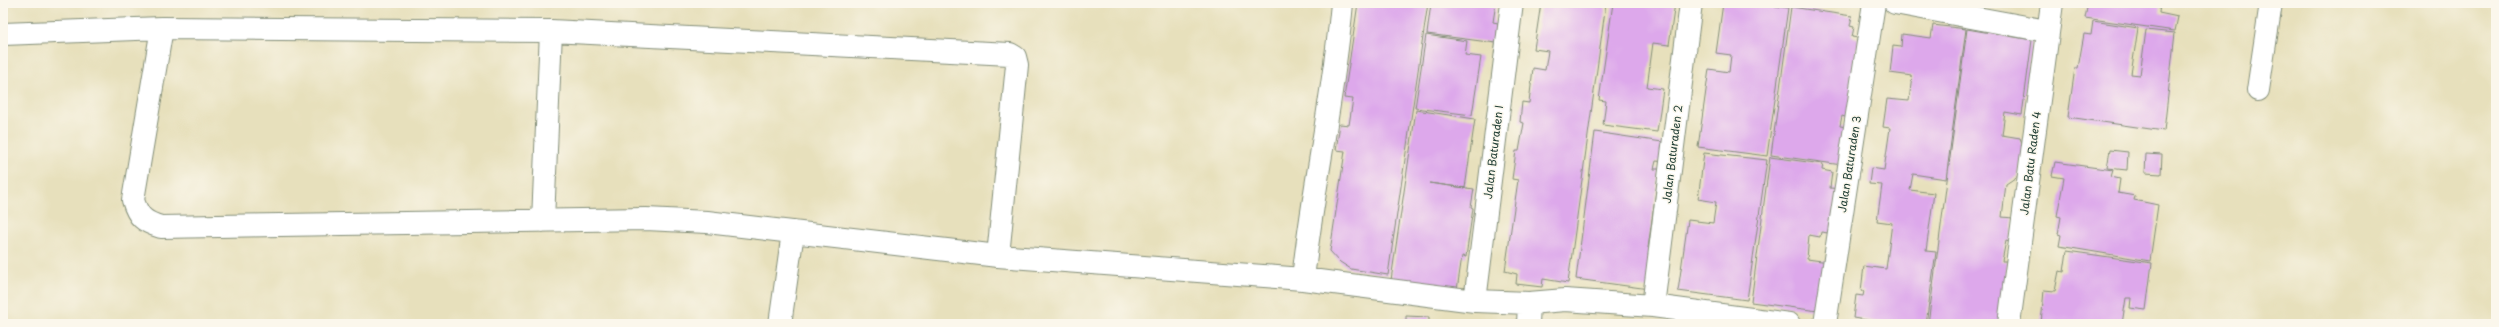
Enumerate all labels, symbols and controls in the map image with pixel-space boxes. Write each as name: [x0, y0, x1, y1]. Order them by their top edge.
street label: Jalan Baturaden I: [1479, 104, 1507, 200]
street label: Jalan Baturaden 2: [1658, 104, 1687, 204]
street label: Jalan Batu Raden 4: [2015, 110, 2045, 216]
street label: Jalan Baturaden 3: [1833, 114, 1865, 214]

